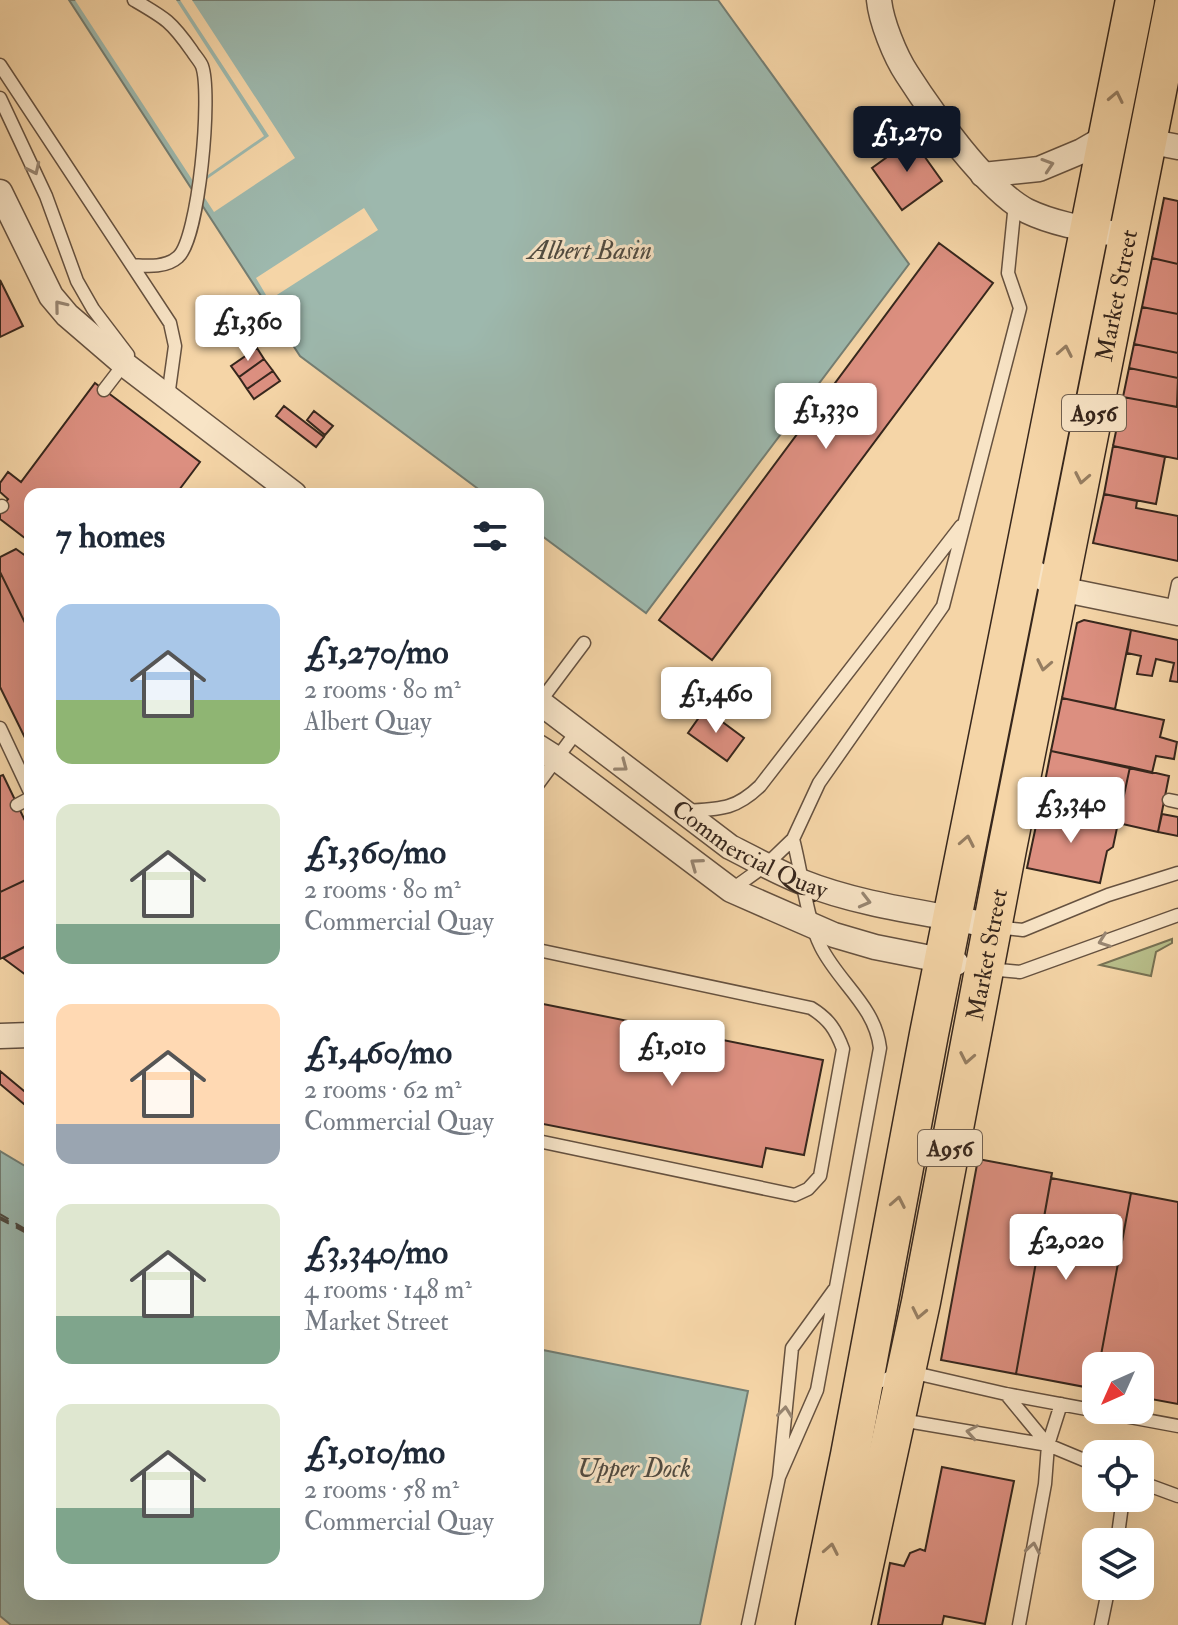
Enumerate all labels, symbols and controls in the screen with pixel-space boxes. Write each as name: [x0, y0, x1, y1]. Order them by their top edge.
one-way arrow: [1106, 90, 1123, 104]
pin: £1,270: [842, 106, 972, 174]
text: £1,270: [871, 116, 943, 148]
one-way arrow: [1040, 158, 1054, 174]
one-way arrow: [24, 160, 40, 175]
street label: Market Street: [1089, 227, 1145, 364]
water label: Albert Basin: [525, 235, 652, 267]
pin: £1,360: [183, 295, 313, 363]
one-way arrow: [55, 301, 70, 316]
text: £1,360: [213, 305, 283, 337]
one-way arrow: [1056, 345, 1073, 358]
pin: £1,330: [761, 383, 891, 451]
text: £1,330: [793, 393, 859, 425]
road number: A956: [1062, 395, 1126, 431]
one-way arrow: [1074, 471, 1091, 484]
icon: filters: [468, 514, 512, 558]
text: 7 homes: [56, 515, 165, 558]
text: £1,270/mo: [304, 631, 449, 674]
icon: home: [120, 636, 216, 732]
one-way arrow: [1036, 658, 1053, 672]
pin: £1,460: [651, 667, 781, 735]
text: 2 rooms · 80 m²: [304, 674, 461, 706]
text: £1,460: [679, 677, 753, 709]
text: Albert Quay: [304, 706, 432, 738]
one-way arrow: [614, 756, 628, 770]
pin: £3,340: [1006, 777, 1136, 845]
text: £3,340: [1036, 787, 1106, 819]
street label: Commercial Quay: [666, 793, 832, 906]
text: £1,360/mo: [304, 831, 446, 874]
one-way arrow: [958, 834, 975, 848]
icon: home: [120, 836, 216, 932]
one-way arrow: [691, 859, 705, 874]
text: 2 rooms · 80 m²: [304, 874, 461, 906]
street label: Market Street: [960, 886, 1015, 1023]
one-way arrow: [858, 891, 872, 908]
text: Commercial Quay: [304, 906, 494, 938]
one-way arrow: [1098, 931, 1112, 947]
pin: £1,010: [607, 1020, 737, 1088]
text: £1,010: [638, 1030, 706, 1062]
text: £1,460/mo: [304, 1031, 452, 1074]
icon: home: [120, 1036, 216, 1132]
one-way arrow: [960, 1051, 977, 1064]
text: 2 rooms · 62 m²: [304, 1074, 462, 1106]
text: Commercial Quay: [304, 1106, 494, 1138]
road number: A956: [918, 1130, 982, 1166]
one-way arrow: [888, 1195, 905, 1208]
pin: £2,020: [1001, 1214, 1131, 1282]
text: £2,020: [1028, 1224, 1104, 1256]
text: £3,340/mo: [304, 1231, 448, 1274]
icon: home: [120, 1236, 216, 1332]
text: 4 rooms · 148 m²: [304, 1274, 472, 1306]
text: Market Street: [304, 1306, 449, 1338]
one-way arrow: [911, 1306, 928, 1319]
north arrow: [1082, 1352, 1154, 1424]
map controls: [1082, 1352, 1154, 1600]
one-way arrow: [777, 1405, 794, 1418]
one-way arrow: [965, 1425, 978, 1442]
text: £1,010/mo: [304, 1431, 445, 1474]
icon: home: [120, 1436, 216, 1532]
button: locate: [1082, 1440, 1154, 1512]
water label: Upper Dock: [577, 1453, 691, 1485]
text: 2 rooms · 58 m²: [304, 1474, 459, 1506]
text: Commercial Quay: [304, 1506, 494, 1538]
button: layers: [1082, 1528, 1154, 1600]
one-way arrow: [1024, 1541, 1041, 1555]
one-way arrow: [822, 1542, 839, 1556]

